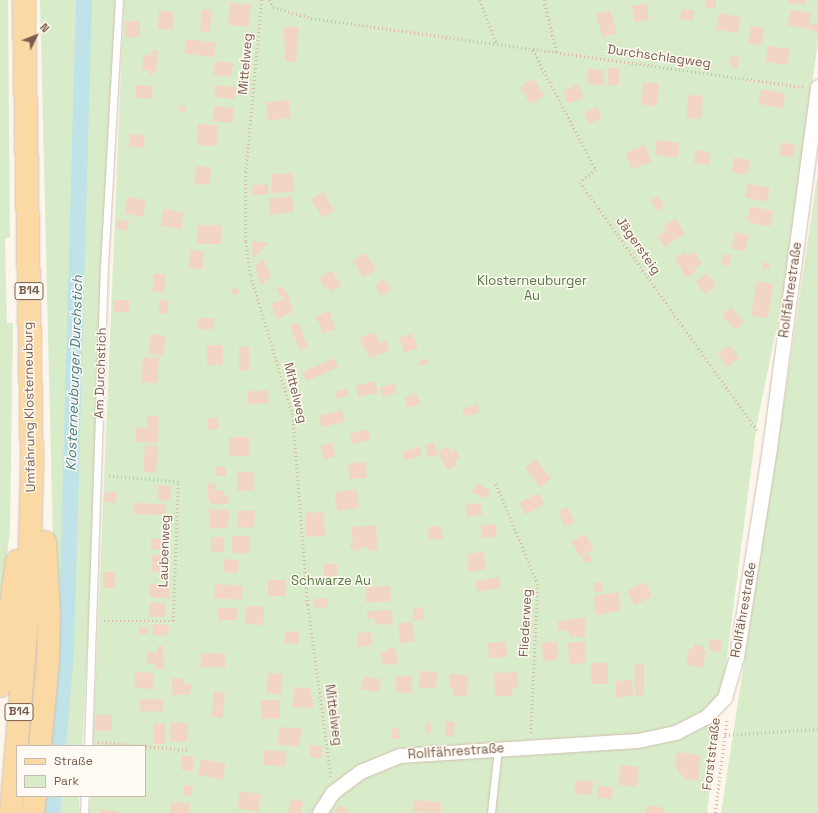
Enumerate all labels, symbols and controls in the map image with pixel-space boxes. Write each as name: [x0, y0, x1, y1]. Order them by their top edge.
north arrow: [16, 16, 56, 56]
text: N: [37, 20, 52, 35]
street label: Mittelweg: [236, 33, 256, 95]
street label: Durchschlagweg: [606, 42, 712, 72]
street label: Jägersteig: [612, 214, 664, 278]
street label: Rollfährestraße: [777, 241, 805, 339]
park label: Klosterneuburger Au: [477, 274, 587, 305]
water label: Klosterneuburger Durchstich: [62, 275, 86, 471]
road number: B14: [14, 281, 44, 301]
street label: Umfahrung Klosterneuburg: [21, 322, 39, 492]
street label: Am Durchstich: [92, 327, 110, 419]
street label: Mittelweg: [280, 361, 310, 425]
street label: Laubenweg: [156, 514, 174, 588]
street label: Rollfährestraße: [728, 561, 760, 659]
park label: Schwarze Au: [291, 573, 371, 589]
street label: Fliederweg: [516, 588, 536, 658]
street label: Mittelweg: [321, 683, 345, 747]
road number: B14: [4, 702, 34, 722]
street label: Forststraße: [700, 717, 724, 791]
street label: Rollfährestraße: [407, 741, 505, 763]
legend: [16, 745, 146, 797]
text: Straße: [54, 753, 93, 769]
text: Park: [54, 773, 79, 789]

